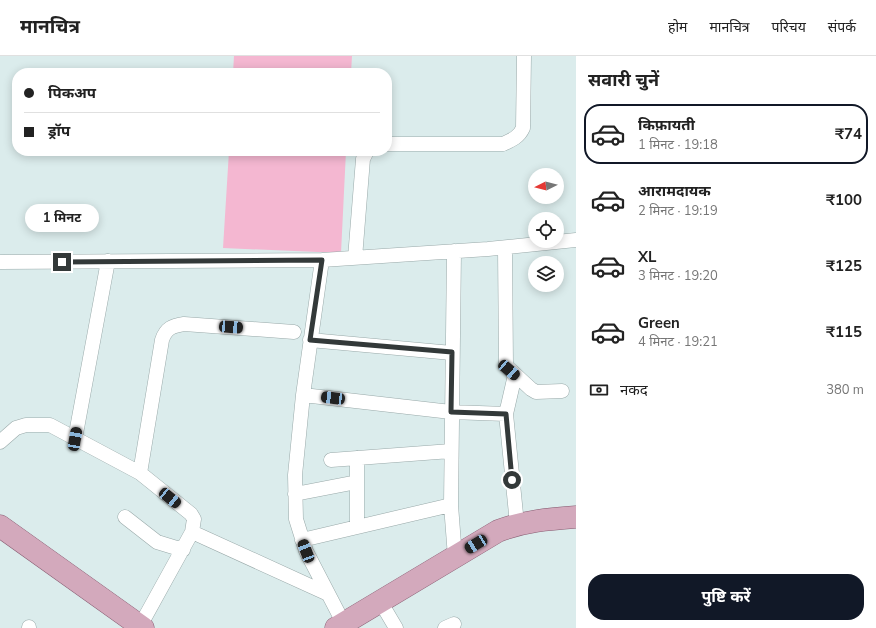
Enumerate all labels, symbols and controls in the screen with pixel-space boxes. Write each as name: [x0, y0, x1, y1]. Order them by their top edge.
text: मानचित्र: [20, 14, 80, 40]
text: होम: [668, 18, 687, 37]
text: मानचित्र: [709, 18, 750, 37]
text: परिचय: [772, 18, 806, 37]
text: संपर्क: [828, 18, 856, 37]
text: सवारी चुनें: [588, 68, 659, 92]
text: पिकअप: [48, 83, 96, 103]
text: किफ़ायती: [638, 115, 695, 135]
icon: car: [590, 116, 626, 152]
text: ड्रॉप: [48, 121, 70, 141]
text: ₹74: [835, 124, 862, 144]
text: 1 मिनट · 19:18: [638, 136, 718, 154]
north arrow: [528, 168, 564, 204]
map controls: [528, 168, 564, 292]
text: आरामदायक: [638, 181, 711, 201]
icon: car: [590, 182, 626, 218]
text: ₹100: [826, 190, 862, 210]
text: 2 मिनट · 19:19: [638, 202, 718, 220]
callout: 1 मिनट: [25, 204, 99, 232]
text: 1 मिनट: [43, 209, 81, 227]
button: locate: [528, 212, 564, 248]
text: XL: [638, 247, 657, 267]
icon: car: [590, 248, 626, 284]
route end: [53, 253, 71, 271]
button: layers: [528, 256, 564, 292]
text: ₹125: [826, 256, 862, 276]
text: 3 मिनट · 19:20: [638, 267, 718, 285]
text: Green: [638, 313, 680, 333]
icon: car: [590, 314, 626, 350]
car: [219, 320, 243, 334]
text: ₹115: [826, 322, 862, 342]
text: 4 मिनट · 19:21: [638, 333, 718, 351]
car: [496, 358, 522, 382]
icon: cash: [588, 379, 610, 401]
text: नकद: [620, 380, 648, 400]
text: 380 m: [826, 381, 864, 399]
car: [320, 391, 346, 405]
car: [67, 426, 83, 452]
route start: [503, 471, 521, 489]
car: [157, 486, 183, 510]
car: [463, 533, 489, 555]
car: [296, 538, 316, 564]
button: पुष्टि करें: [588, 574, 864, 620]

